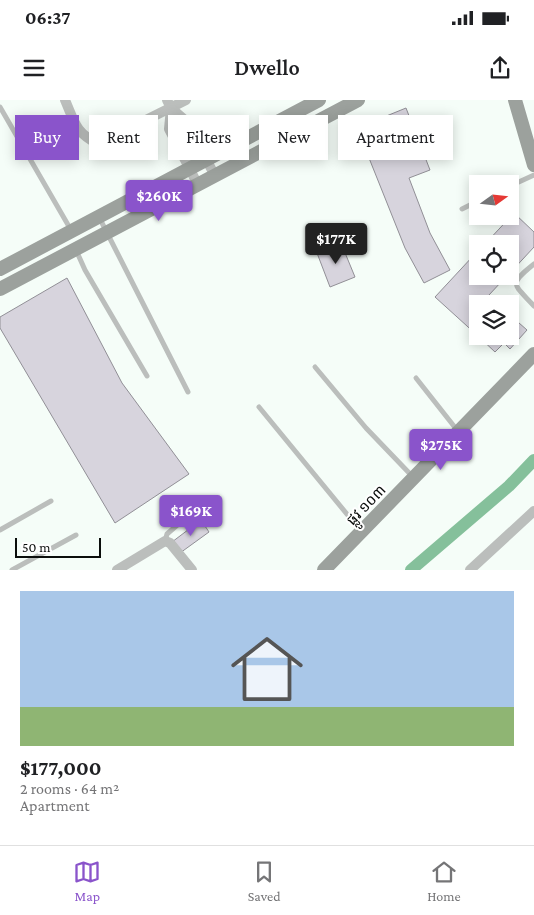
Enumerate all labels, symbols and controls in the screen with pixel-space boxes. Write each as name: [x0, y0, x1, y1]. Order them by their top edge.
text: 06:37: [25, 7, 70, 28]
icon: menu: [20, 54, 48, 82]
icon: share: [486, 54, 514, 82]
text: Dwello: [234, 55, 300, 80]
chip: Buy: [15, 115, 79, 160]
chip: Rent: [89, 115, 158, 160]
chip: Filters: [168, 115, 249, 160]
chip: New: [259, 115, 328, 160]
chip: Apartment: [338, 115, 453, 160]
north arrow: [469, 175, 519, 225]
map controls: [469, 175, 519, 345]
pin: $260K: [124, 180, 194, 222]
text: $260K: [137, 187, 181, 204]
pin: $177K: [301, 222, 371, 265]
text: $177K: [316, 230, 356, 247]
button: locate: [469, 235, 519, 285]
button: layers: [469, 295, 519, 345]
pin: $275K: [406, 428, 476, 471]
text: $275K: [420, 436, 462, 453]
street label: ផ្លូវ ១០៣: [343, 482, 393, 532]
pin: $169K: [156, 494, 226, 537]
text: $169K: [170, 502, 212, 519]
scale bar: [15, 535, 101, 558]
text: 50 m: [22, 539, 50, 555]
icon: home: [222, 624, 312, 714]
text: $177,000: [20, 756, 101, 780]
text: 2 rooms · 64 m²: [20, 780, 119, 797]
text: Apartment: [20, 797, 90, 814]
tab: Map: [73, 858, 101, 904]
tab: Saved: [248, 858, 281, 904]
tab: Home: [427, 858, 461, 904]

